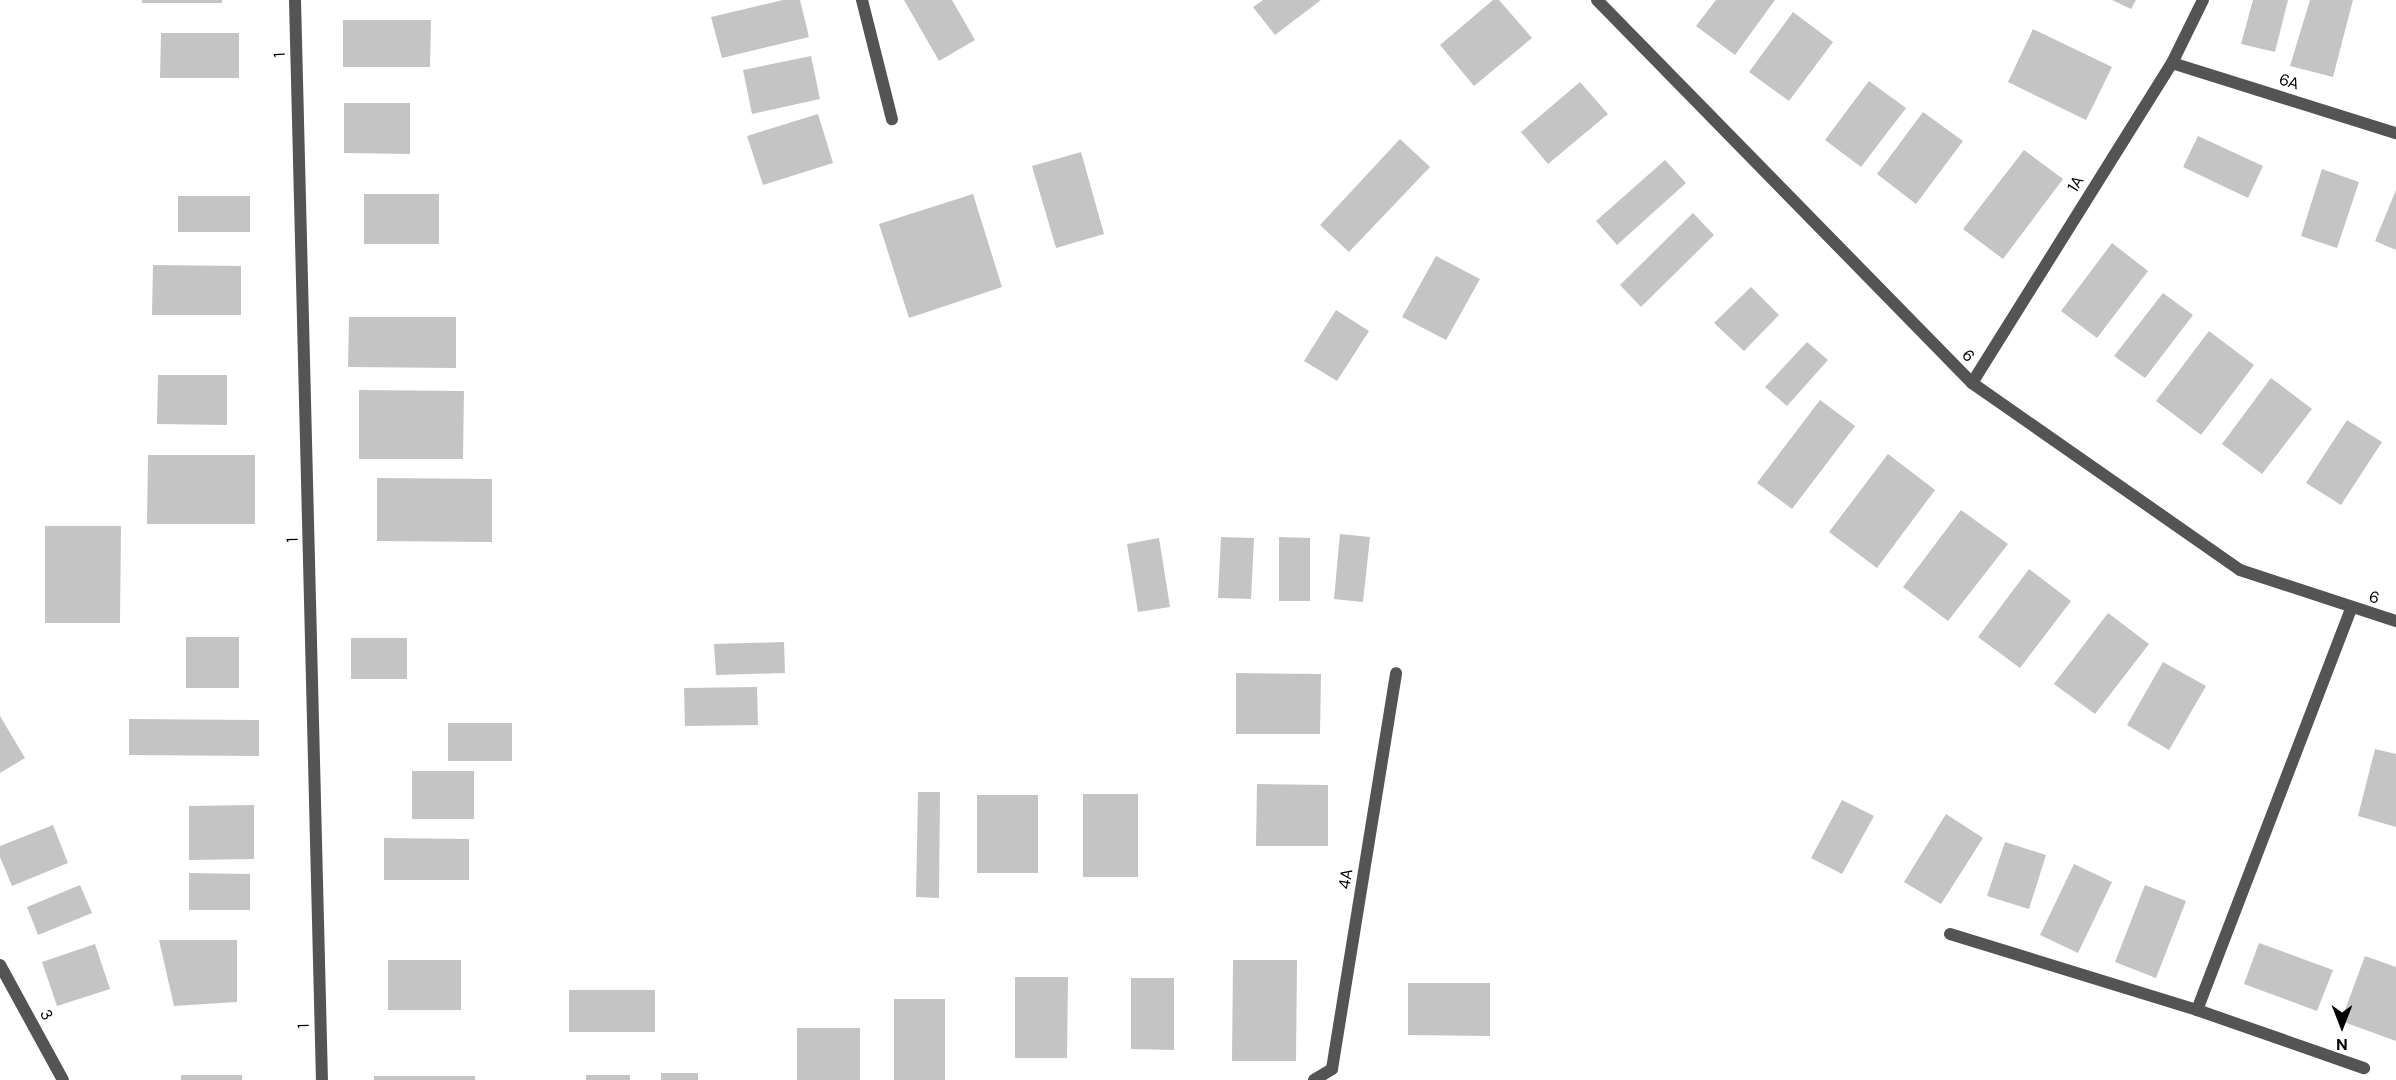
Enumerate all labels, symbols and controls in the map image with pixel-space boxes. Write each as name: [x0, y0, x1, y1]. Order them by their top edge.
street label: 1: [270, 52, 290, 58]
street label: 6A: [2277, 70, 2301, 94]
street label: 1A: [2064, 172, 2088, 196]
street label: 6: [1958, 346, 1978, 366]
street label: 1: [283, 537, 303, 543]
street label: 6: [2367, 587, 2381, 609]
street label: 4A: [1335, 867, 1357, 891]
north arrow: [2312, 996, 2372, 1056]
street label: 3: [35, 1006, 57, 1024]
street label: 1: [294, 1023, 314, 1029]
text: N: [2336, 1034, 2348, 1055]

